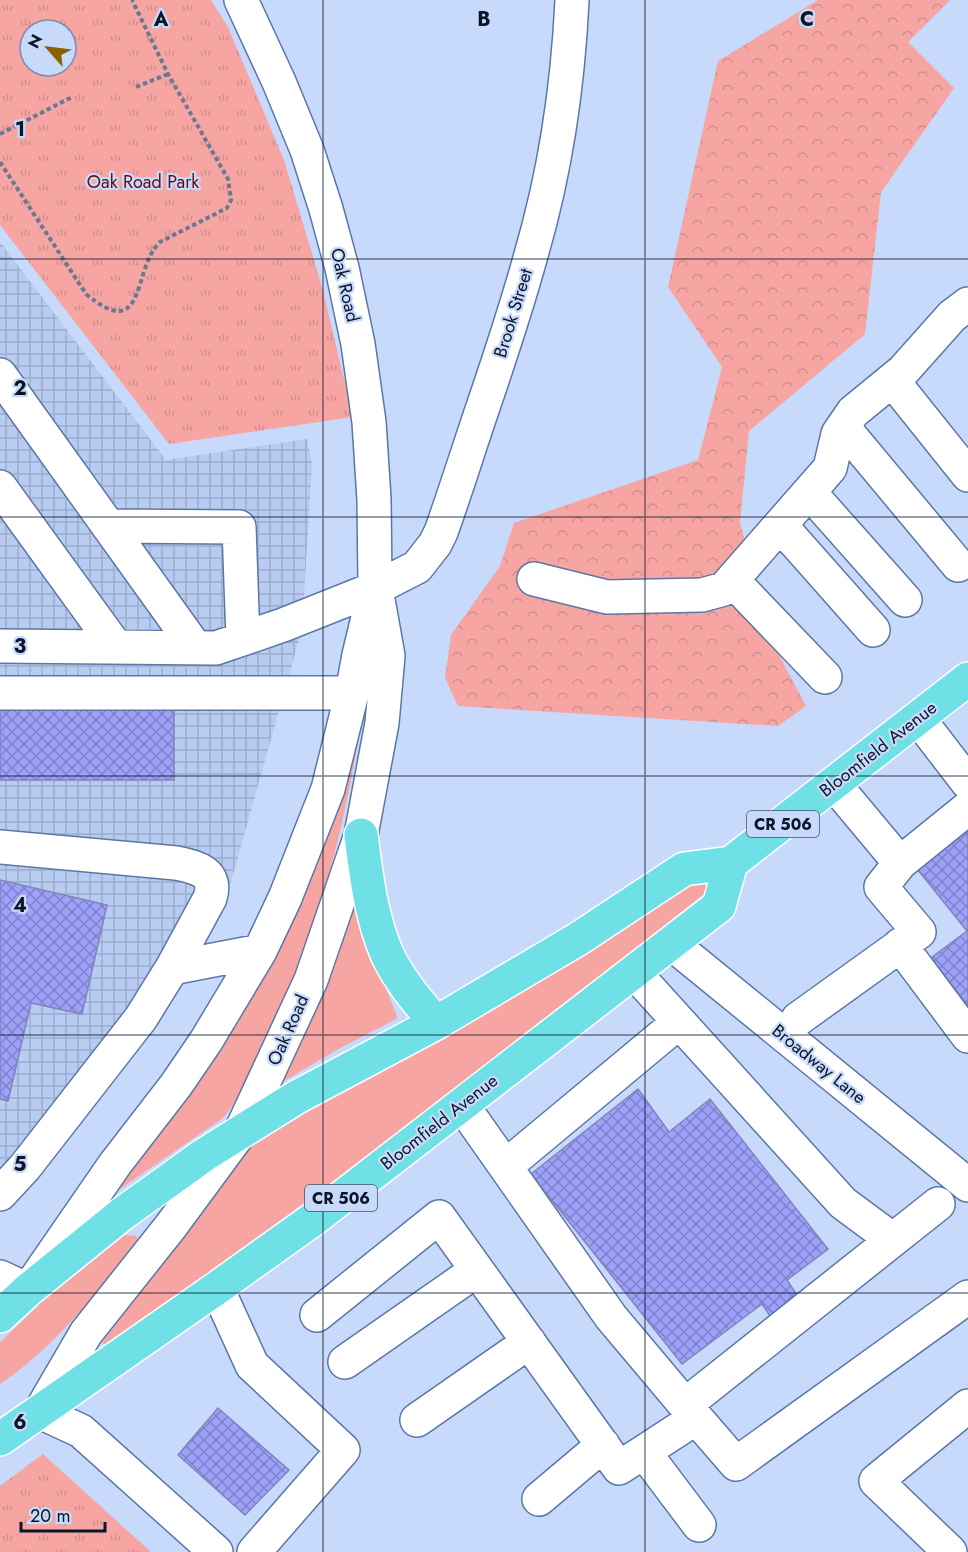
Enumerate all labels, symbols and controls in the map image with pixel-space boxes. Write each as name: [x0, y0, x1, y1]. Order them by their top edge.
text: A: [153, 5, 169, 34]
text: B: [477, 5, 491, 34]
text: C: [800, 5, 814, 34]
north arrow: [18, 18, 78, 78]
text: N: [22, 30, 48, 52]
text: 1: [15, 115, 25, 144]
park label: Oak Road Park: [87, 169, 199, 195]
street label: Oak Road: [324, 246, 366, 324]
street label: Brook Street: [487, 265, 539, 361]
text: 2: [13, 374, 27, 403]
text: 3: [14, 632, 26, 661]
street label: Bloomfield Avenue: [814, 695, 942, 803]
road number: CR 506: [747, 811, 819, 837]
text: 4: [13, 891, 27, 920]
street label: Oak Road: [261, 990, 315, 1070]
street label: Broadway Lane: [766, 1018, 872, 1110]
street label: Bloomfield Avenue: [375, 1068, 503, 1176]
text: 5: [14, 1150, 27, 1179]
road number: CR 506: [305, 1185, 377, 1211]
text: 6: [13, 1408, 27, 1437]
scale bar: [21, 1495, 105, 1533]
text: 20 m: [30, 1503, 70, 1529]

